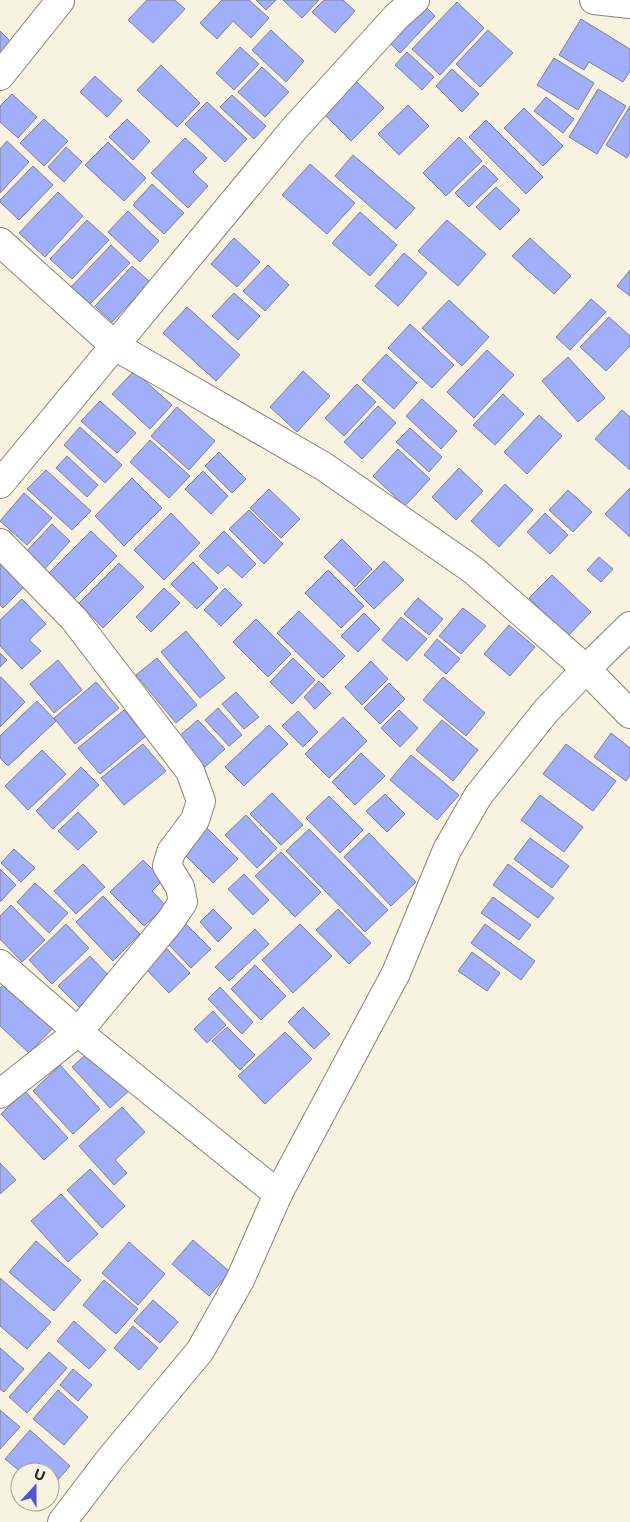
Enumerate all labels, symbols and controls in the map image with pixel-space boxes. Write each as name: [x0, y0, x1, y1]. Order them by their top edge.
north arrow: [10, 1462, 60, 1512]
text: U: [31, 1464, 48, 1485]

